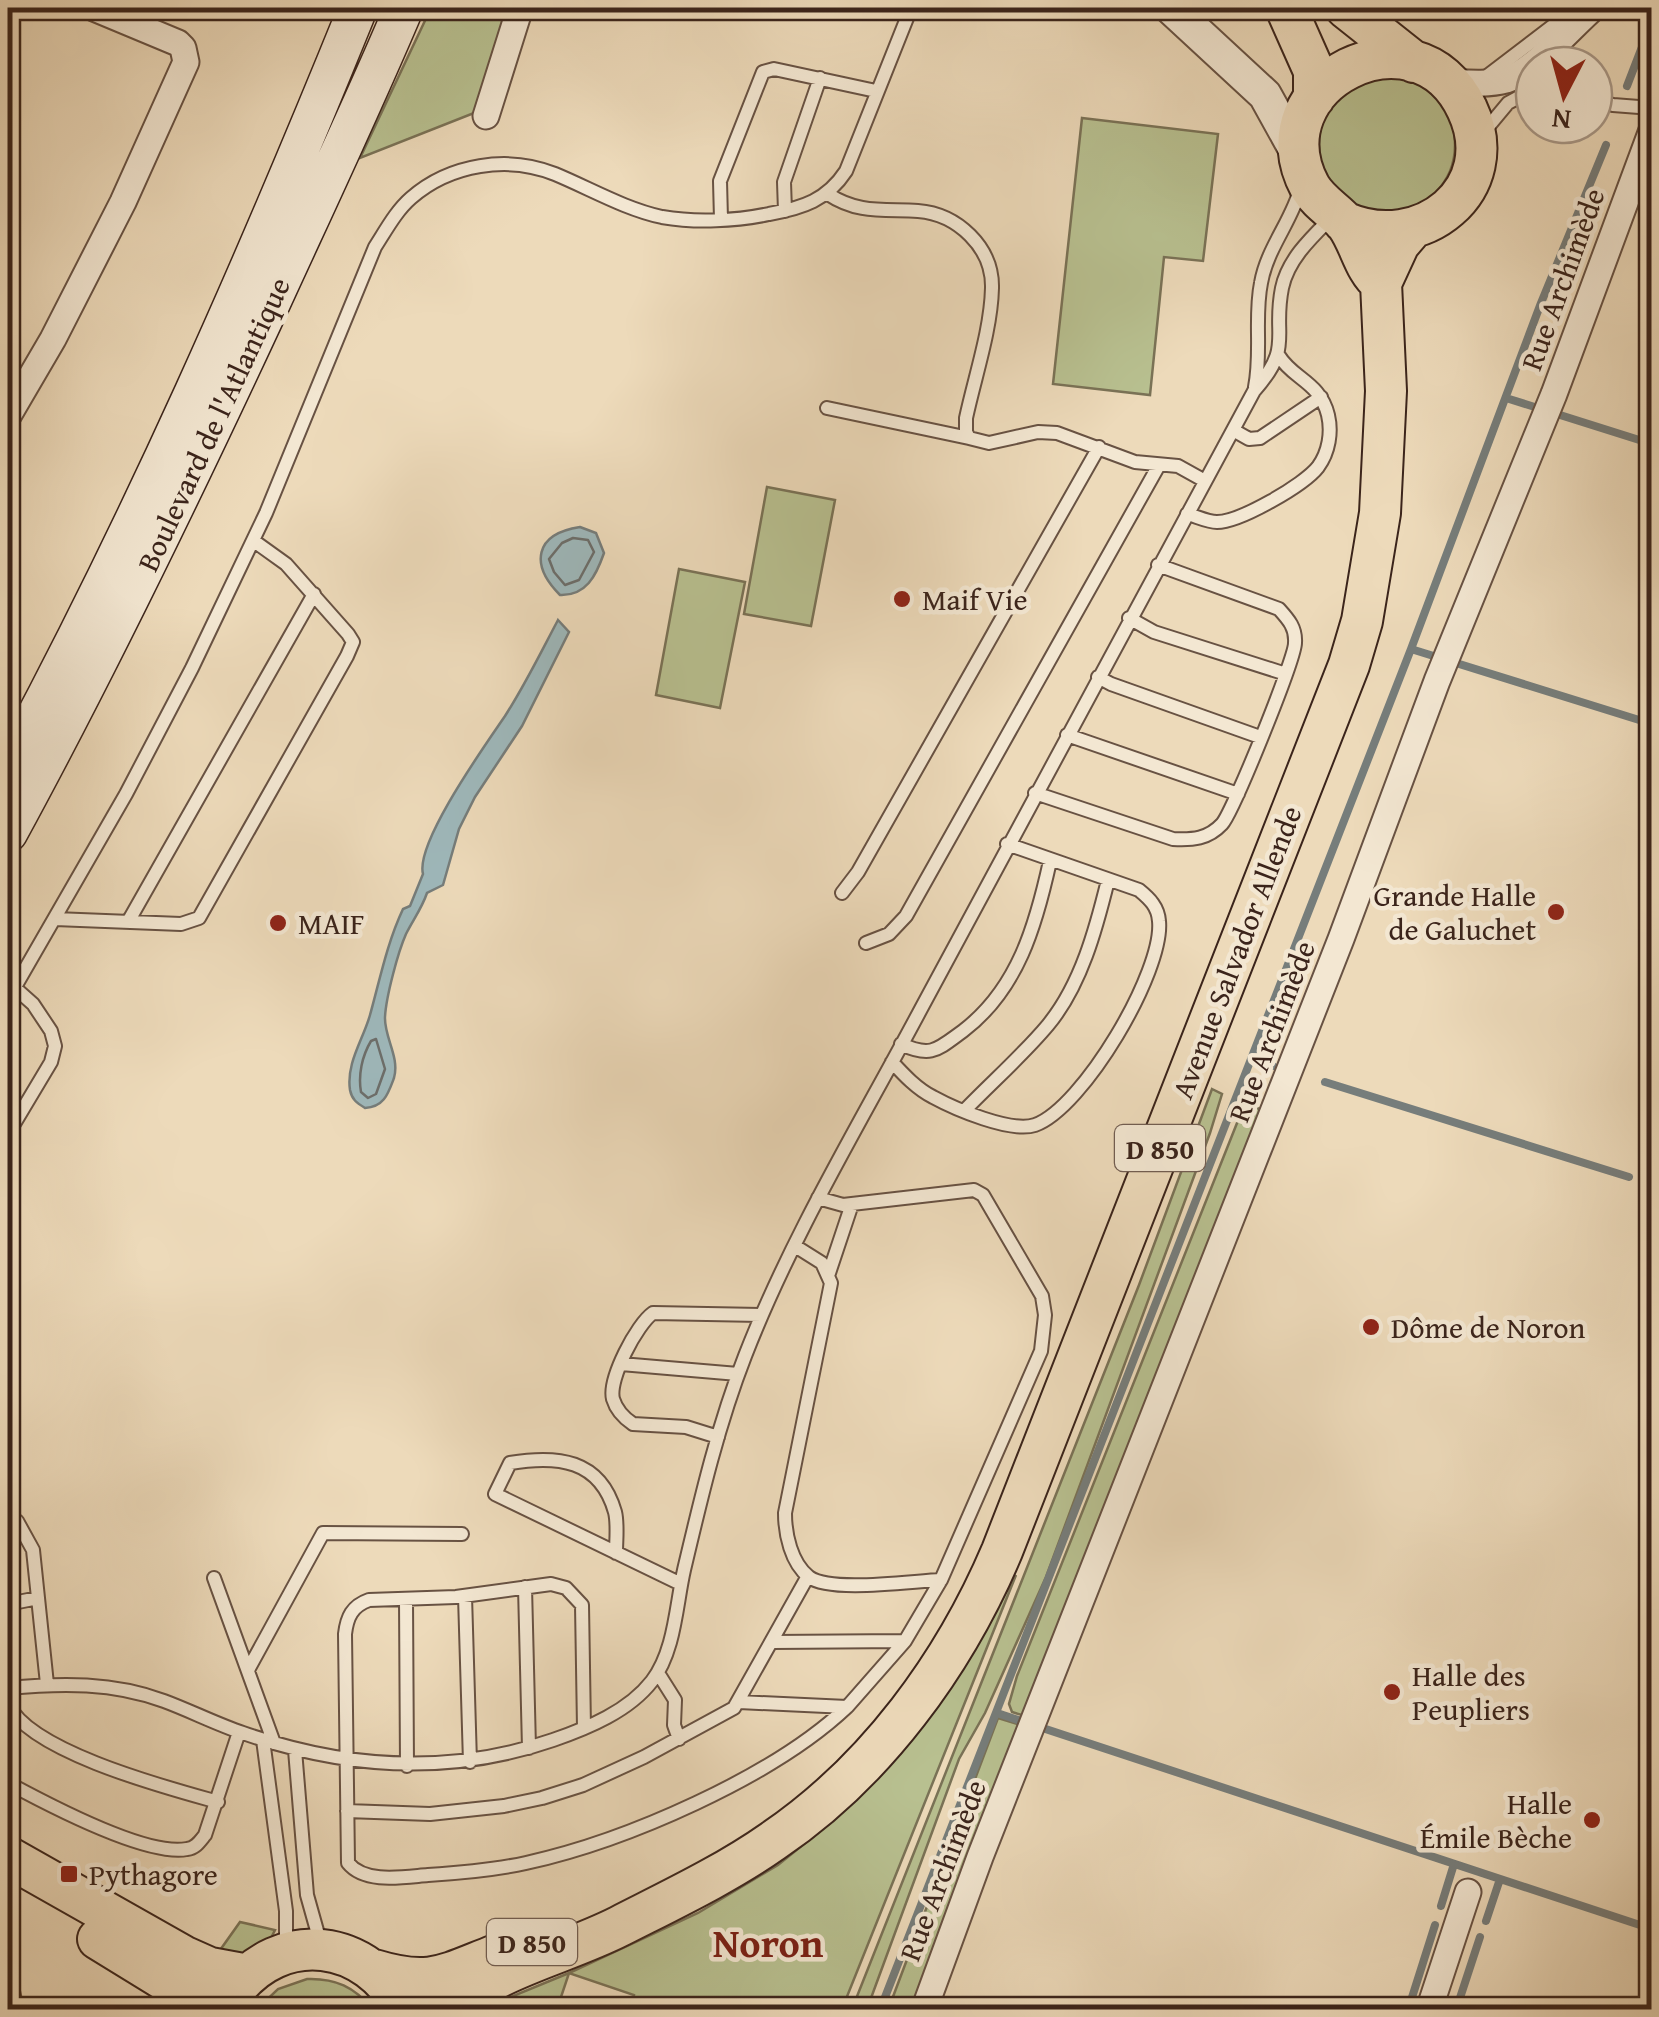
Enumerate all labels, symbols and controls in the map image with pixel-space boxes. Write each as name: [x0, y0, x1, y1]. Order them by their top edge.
north arrow: [1514, 45, 1614, 145]
text: N: [1550, 99, 1573, 142]
street label: Rue Archimède: [1509, 182, 1615, 376]
street label: Boulevard de l'Atlantique: [125, 269, 301, 579]
place label: Maif Vie: [922, 577, 1028, 621]
marker: Maif Vie: [891, 588, 913, 610]
street label: Avenue Salvador Allende: [1160, 799, 1312, 1105]
place label: Grande Halle de Galuchet: [1374, 873, 1536, 951]
place label: MAIF: [298, 901, 365, 945]
marker: Grande Halle de Galuchet: [1545, 901, 1567, 923]
marker: MAIF: [267, 912, 289, 934]
street label: Rue Archimède: [1216, 934, 1326, 1128]
road number: D 850: [1115, 1125, 1205, 1171]
place label: Dôme de Noron: [1391, 1305, 1586, 1349]
marker: Dôme de Noron: [1360, 1316, 1382, 1338]
place label: Halle des Peupliers: [1412, 1653, 1530, 1731]
marker: Halle des Peupliers: [1381, 1681, 1403, 1703]
street label: Rue Archimède: [887, 1773, 997, 1967]
place label: Halle Émile Bèche: [1420, 1781, 1572, 1859]
marker: Halle Émile Bèche: [1581, 1809, 1603, 1831]
place label: Pythagore: [89, 1852, 218, 1896]
marker: Pythagore: [58, 1863, 80, 1885]
district label: Noron: [713, 1913, 824, 1972]
road number: D 850: [487, 1919, 577, 1965]

